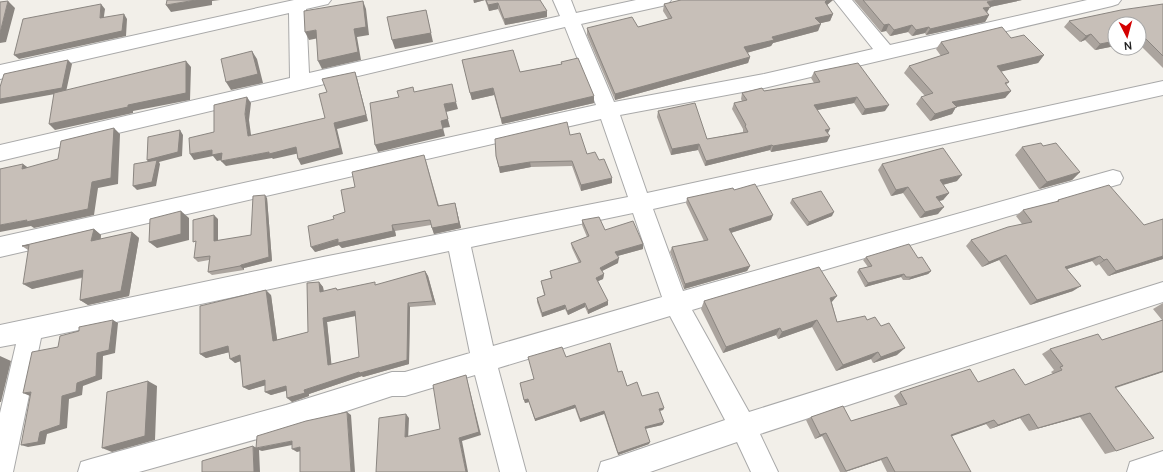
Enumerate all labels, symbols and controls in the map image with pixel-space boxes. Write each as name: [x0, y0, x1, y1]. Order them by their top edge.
north arrow: [1107, 16, 1147, 56]
text: N: [1123, 39, 1133, 54]

